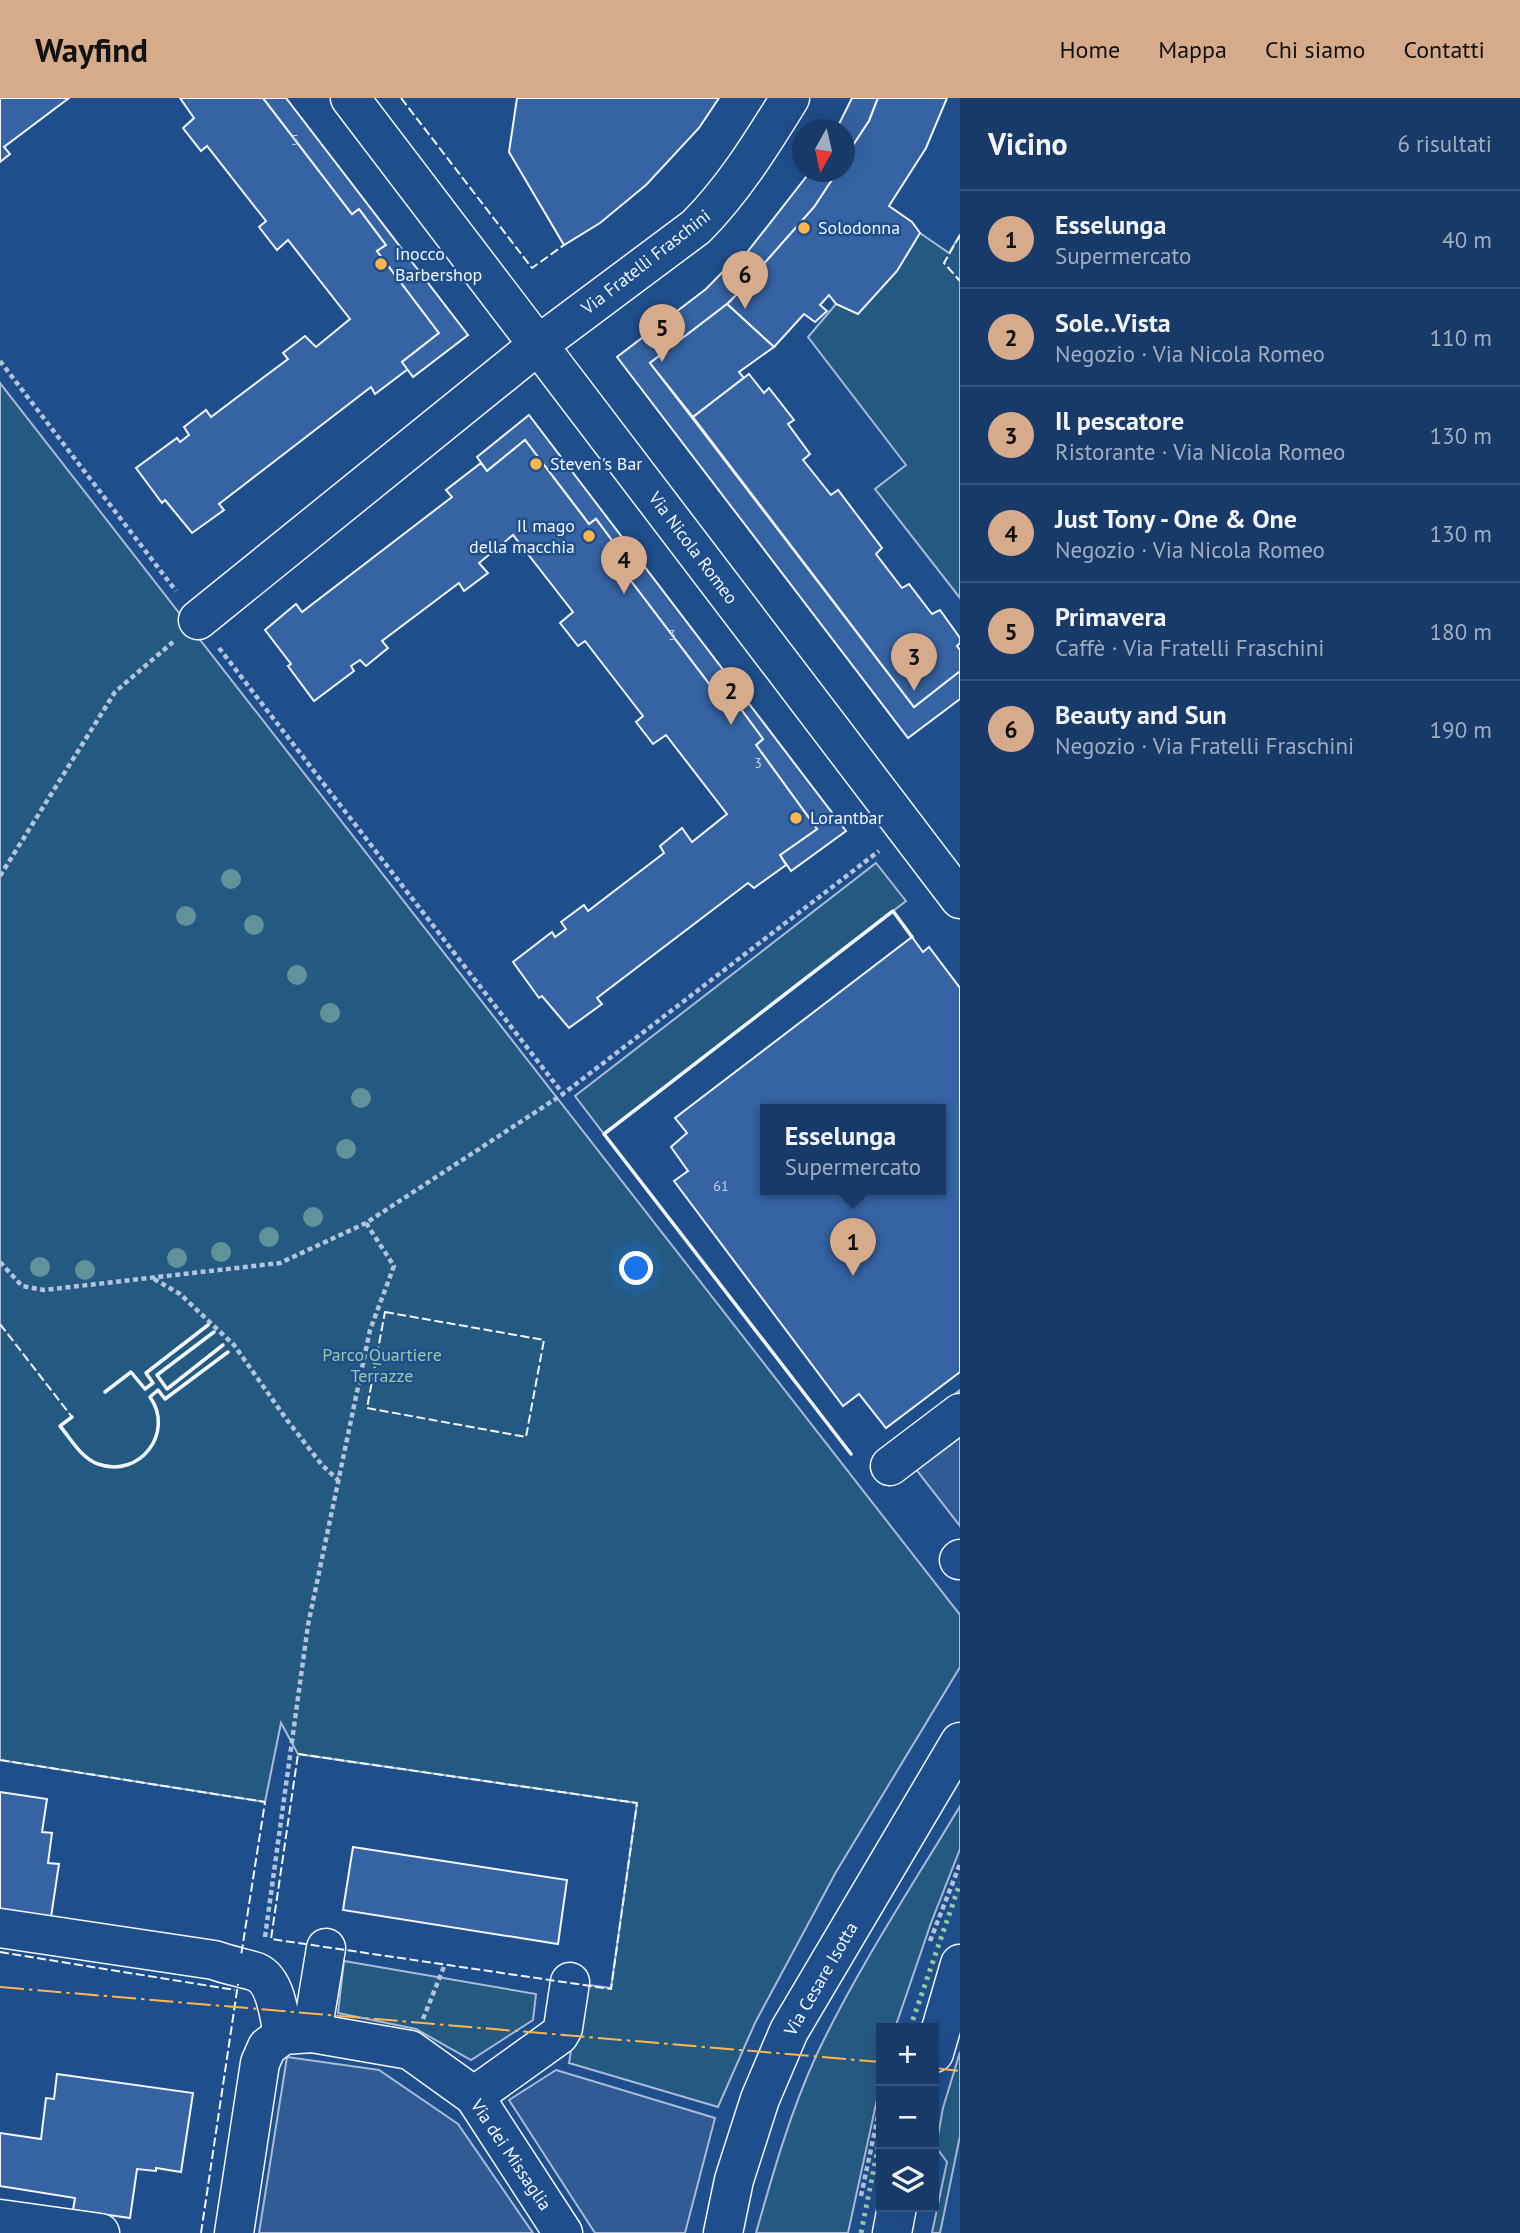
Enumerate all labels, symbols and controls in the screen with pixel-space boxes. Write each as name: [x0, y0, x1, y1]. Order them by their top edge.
text: Wayfind: [35, 28, 148, 71]
text: Home: [1059, 34, 1120, 65]
text: Mappa: [1158, 34, 1227, 65]
text: Chi siamo: [1265, 34, 1365, 65]
text: Contatti: [1403, 34, 1485, 65]
north arrow: [792, 119, 855, 182]
text: Vicino: [988, 124, 1068, 163]
text: 6 risultati: [1397, 129, 1492, 158]
house number: 5: [291, 131, 299, 149]
street label: Via Fratelli Fraschini: [576, 204, 715, 320]
text: Esselunga: [1055, 208, 1166, 241]
place label: Solodonna: [818, 216, 900, 239]
marker: Solodonna: [796, 220, 812, 236]
text: 1: [1004, 225, 1018, 254]
text: 40 m: [1442, 225, 1492, 254]
text: Supermercato: [1055, 241, 1191, 270]
place label: Inocco Barbershop: [395, 242, 482, 286]
pin: 6: [722, 251, 768, 309]
marker: Inocco Barbershop: [373, 256, 389, 272]
pin: 5: [639, 304, 685, 362]
text: Sole..Vista: [1055, 306, 1171, 339]
text: 2: [1004, 323, 1018, 352]
text: 110 m: [1430, 323, 1492, 352]
text: Negozio · Via Nicola Romeo: [1055, 339, 1325, 368]
text: Il pescatore: [1055, 404, 1184, 437]
text: 3: [1004, 421, 1018, 450]
text: 130 m: [1430, 421, 1492, 450]
text: Ristorante · Via Nicola Romeo: [1055, 437, 1345, 466]
place label: Steven's Bar: [550, 452, 642, 475]
marker: Steven's Bar: [528, 456, 544, 472]
street label: Via Nicola Romeo: [643, 486, 743, 608]
text: Just Tony - One & One: [1055, 502, 1297, 535]
place label: Il mago della macchia: [469, 514, 575, 558]
text: 4: [1004, 519, 1018, 548]
text: 130 m: [1430, 519, 1492, 548]
marker: Il mago della macchia: [581, 528, 597, 544]
text: Negozio · Via Nicola Romeo: [1055, 535, 1325, 564]
pin: 4: [601, 536, 647, 594]
text: Primavera: [1055, 600, 1167, 633]
text: 5: [1004, 617, 1018, 646]
text: 180 m: [1430, 617, 1492, 646]
house number: 3: [668, 626, 676, 644]
pin: 3: [891, 633, 937, 691]
text: Caffè · Via Fratelli Fraschini: [1055, 633, 1325, 662]
pin: 2: [708, 667, 754, 725]
text: Beauty and Sun: [1055, 698, 1227, 731]
text: 6: [1004, 715, 1018, 744]
text: 190 m: [1430, 715, 1492, 744]
text: Negozio · Via Fratelli Fraschini: [1055, 731, 1354, 760]
house number: 3: [754, 754, 762, 772]
place label: Lorantbar: [810, 806, 884, 829]
marker: Lorantbar: [788, 810, 804, 826]
popup: [760, 1104, 946, 1195]
text: Esselunga: [785, 1119, 896, 1152]
text: Supermercato: [785, 1152, 921, 1181]
house number: 61: [713, 1177, 729, 1195]
pin: 1: [830, 1218, 876, 1276]
your location: [619, 1251, 653, 1285]
park label: Parco Quartiere Terrazze: [322, 1343, 442, 1387]
street label: Via Cesare Isotta: [778, 1918, 862, 2041]
map controls: [876, 2023, 939, 2212]
button: +: [876, 2023, 939, 2086]
button: −: [876, 2086, 939, 2149]
street label: Via dei Missaglia: [465, 2094, 557, 2215]
button: layers: [876, 2149, 939, 2212]

